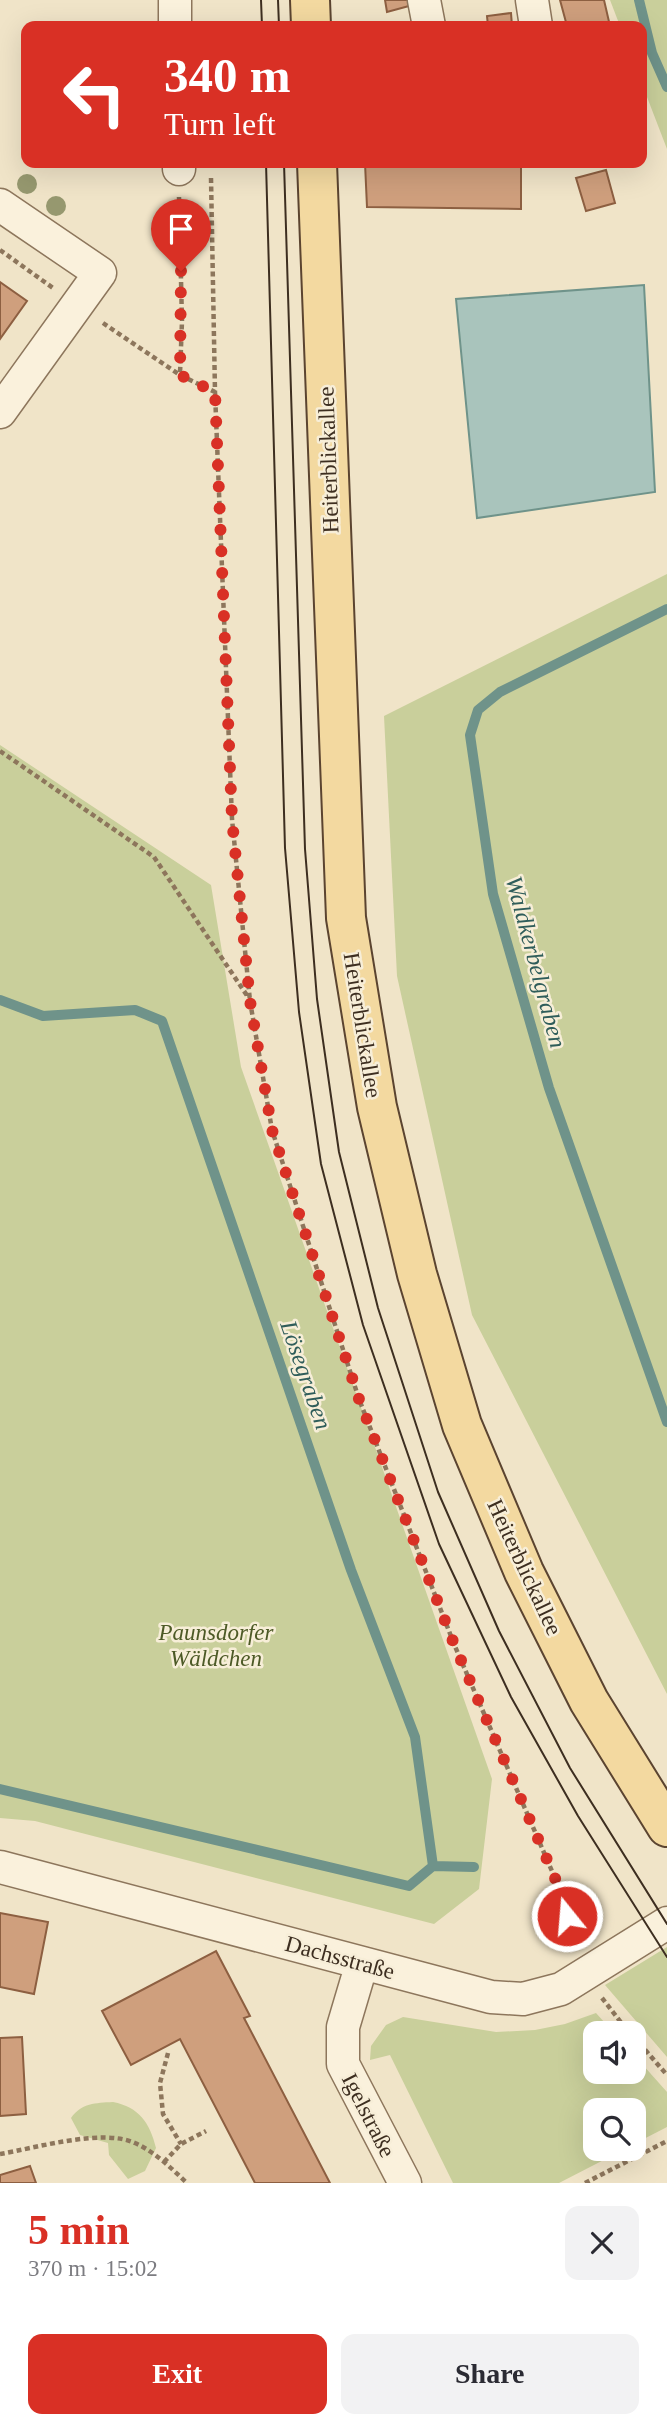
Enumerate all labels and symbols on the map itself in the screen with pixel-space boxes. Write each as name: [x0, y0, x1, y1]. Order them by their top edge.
pin: [151, 199, 211, 271]
street label: Heiterblickallee: [313, 386, 344, 534]
water label: Waldkerbelgraben: [501, 873, 571, 1051]
street label: Heiterblickallee: [339, 951, 386, 1100]
water label: Lösegraben: [275, 1316, 337, 1433]
street label: Heiterblickallee: [482, 1495, 567, 1639]
park label: Paunsdorfer Wäldchen: [158, 1620, 275, 1671]
position arrow: [530, 1879, 604, 1953]
street label: Dachsstraße: [282, 1931, 397, 1984]
street label: Igelstraße: [337, 2069, 400, 2161]

